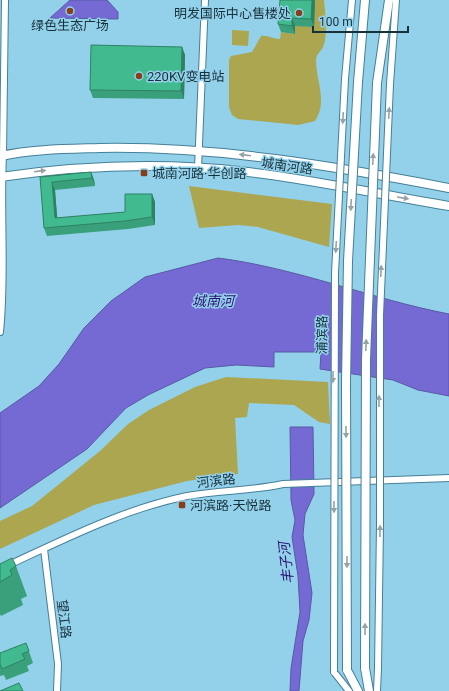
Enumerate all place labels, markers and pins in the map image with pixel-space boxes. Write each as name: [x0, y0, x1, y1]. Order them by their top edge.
marker: 绿色生态广场: [65, 6, 75, 16]
place label: 明发国际中心售楼处: [174, 6, 291, 21]
marker: 明发国际中心售楼处: [294, 8, 304, 18]
place label: 绿色生态广场: [31, 18, 109, 33]
place label: 220KV变电站: [147, 69, 224, 84]
marker: 220KV变电站: [134, 71, 144, 81]
place label: 城南河路·华创路: [152, 166, 246, 181]
marker: 城南河路·华创路: [139, 168, 149, 178]
place label: 河滨路·天悦路: [190, 498, 271, 513]
marker: 河滨路·天悦路: [177, 500, 187, 510]

